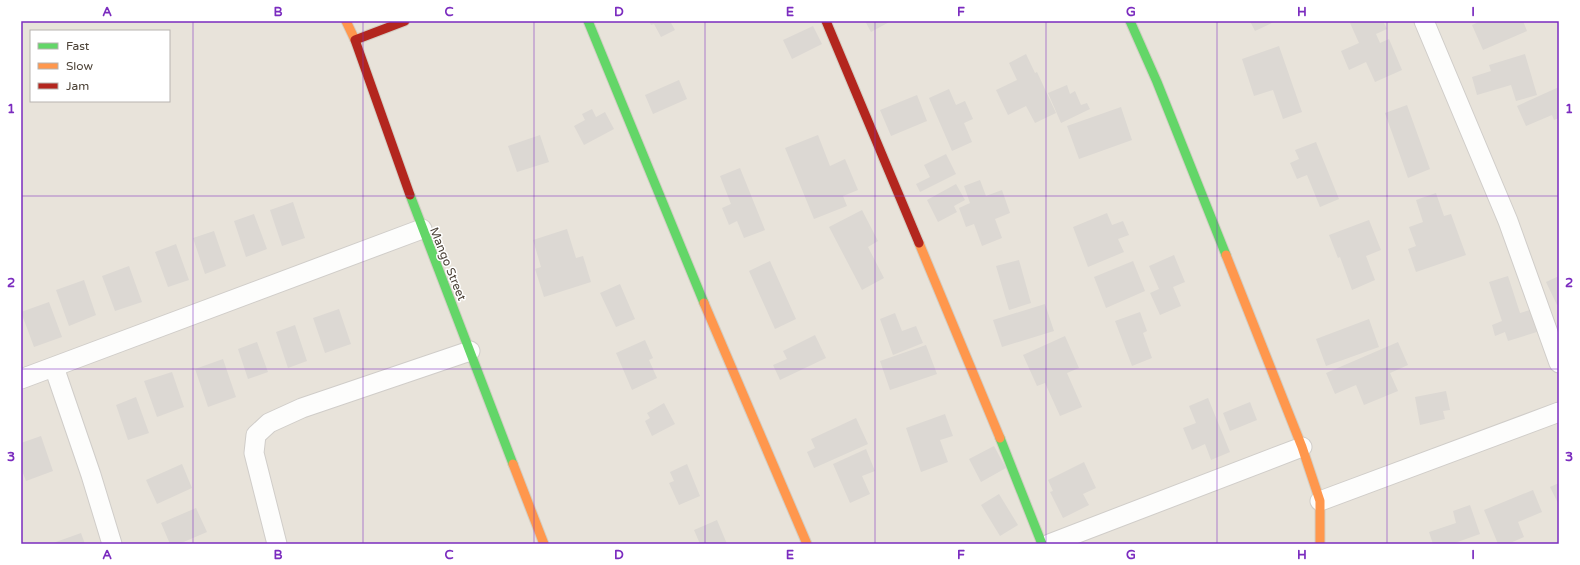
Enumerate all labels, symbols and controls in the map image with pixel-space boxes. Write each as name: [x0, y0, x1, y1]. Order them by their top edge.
text: A: [102, 4, 112, 20]
text: B: [273, 4, 283, 20]
text: C: [444, 4, 454, 20]
text: D: [614, 4, 624, 20]
text: E: [786, 4, 794, 20]
text: F: [957, 4, 965, 20]
text: G: [1126, 4, 1136, 20]
text: H: [1297, 4, 1307, 20]
text: I: [1471, 4, 1475, 20]
legend: [30, 30, 170, 102]
text: Fast: [66, 39, 90, 53]
text: Slow: [66, 59, 93, 73]
text: Jam: [66, 79, 89, 93]
text: 1: [7, 101, 15, 117]
text: 1: [1565, 101, 1573, 117]
street label: Mango Street: [427, 225, 469, 303]
text: 2: [7, 275, 15, 291]
text: 2: [1565, 275, 1573, 291]
text: 3: [7, 449, 15, 465]
text: 3: [1565, 449, 1573, 465]
text: A: [102, 547, 112, 563]
text: B: [273, 547, 283, 563]
text: C: [444, 547, 454, 563]
text: D: [614, 547, 624, 563]
text: E: [786, 547, 794, 563]
text: F: [957, 547, 965, 563]
text: G: [1126, 547, 1136, 563]
text: H: [1297, 547, 1307, 563]
text: I: [1471, 547, 1475, 563]

